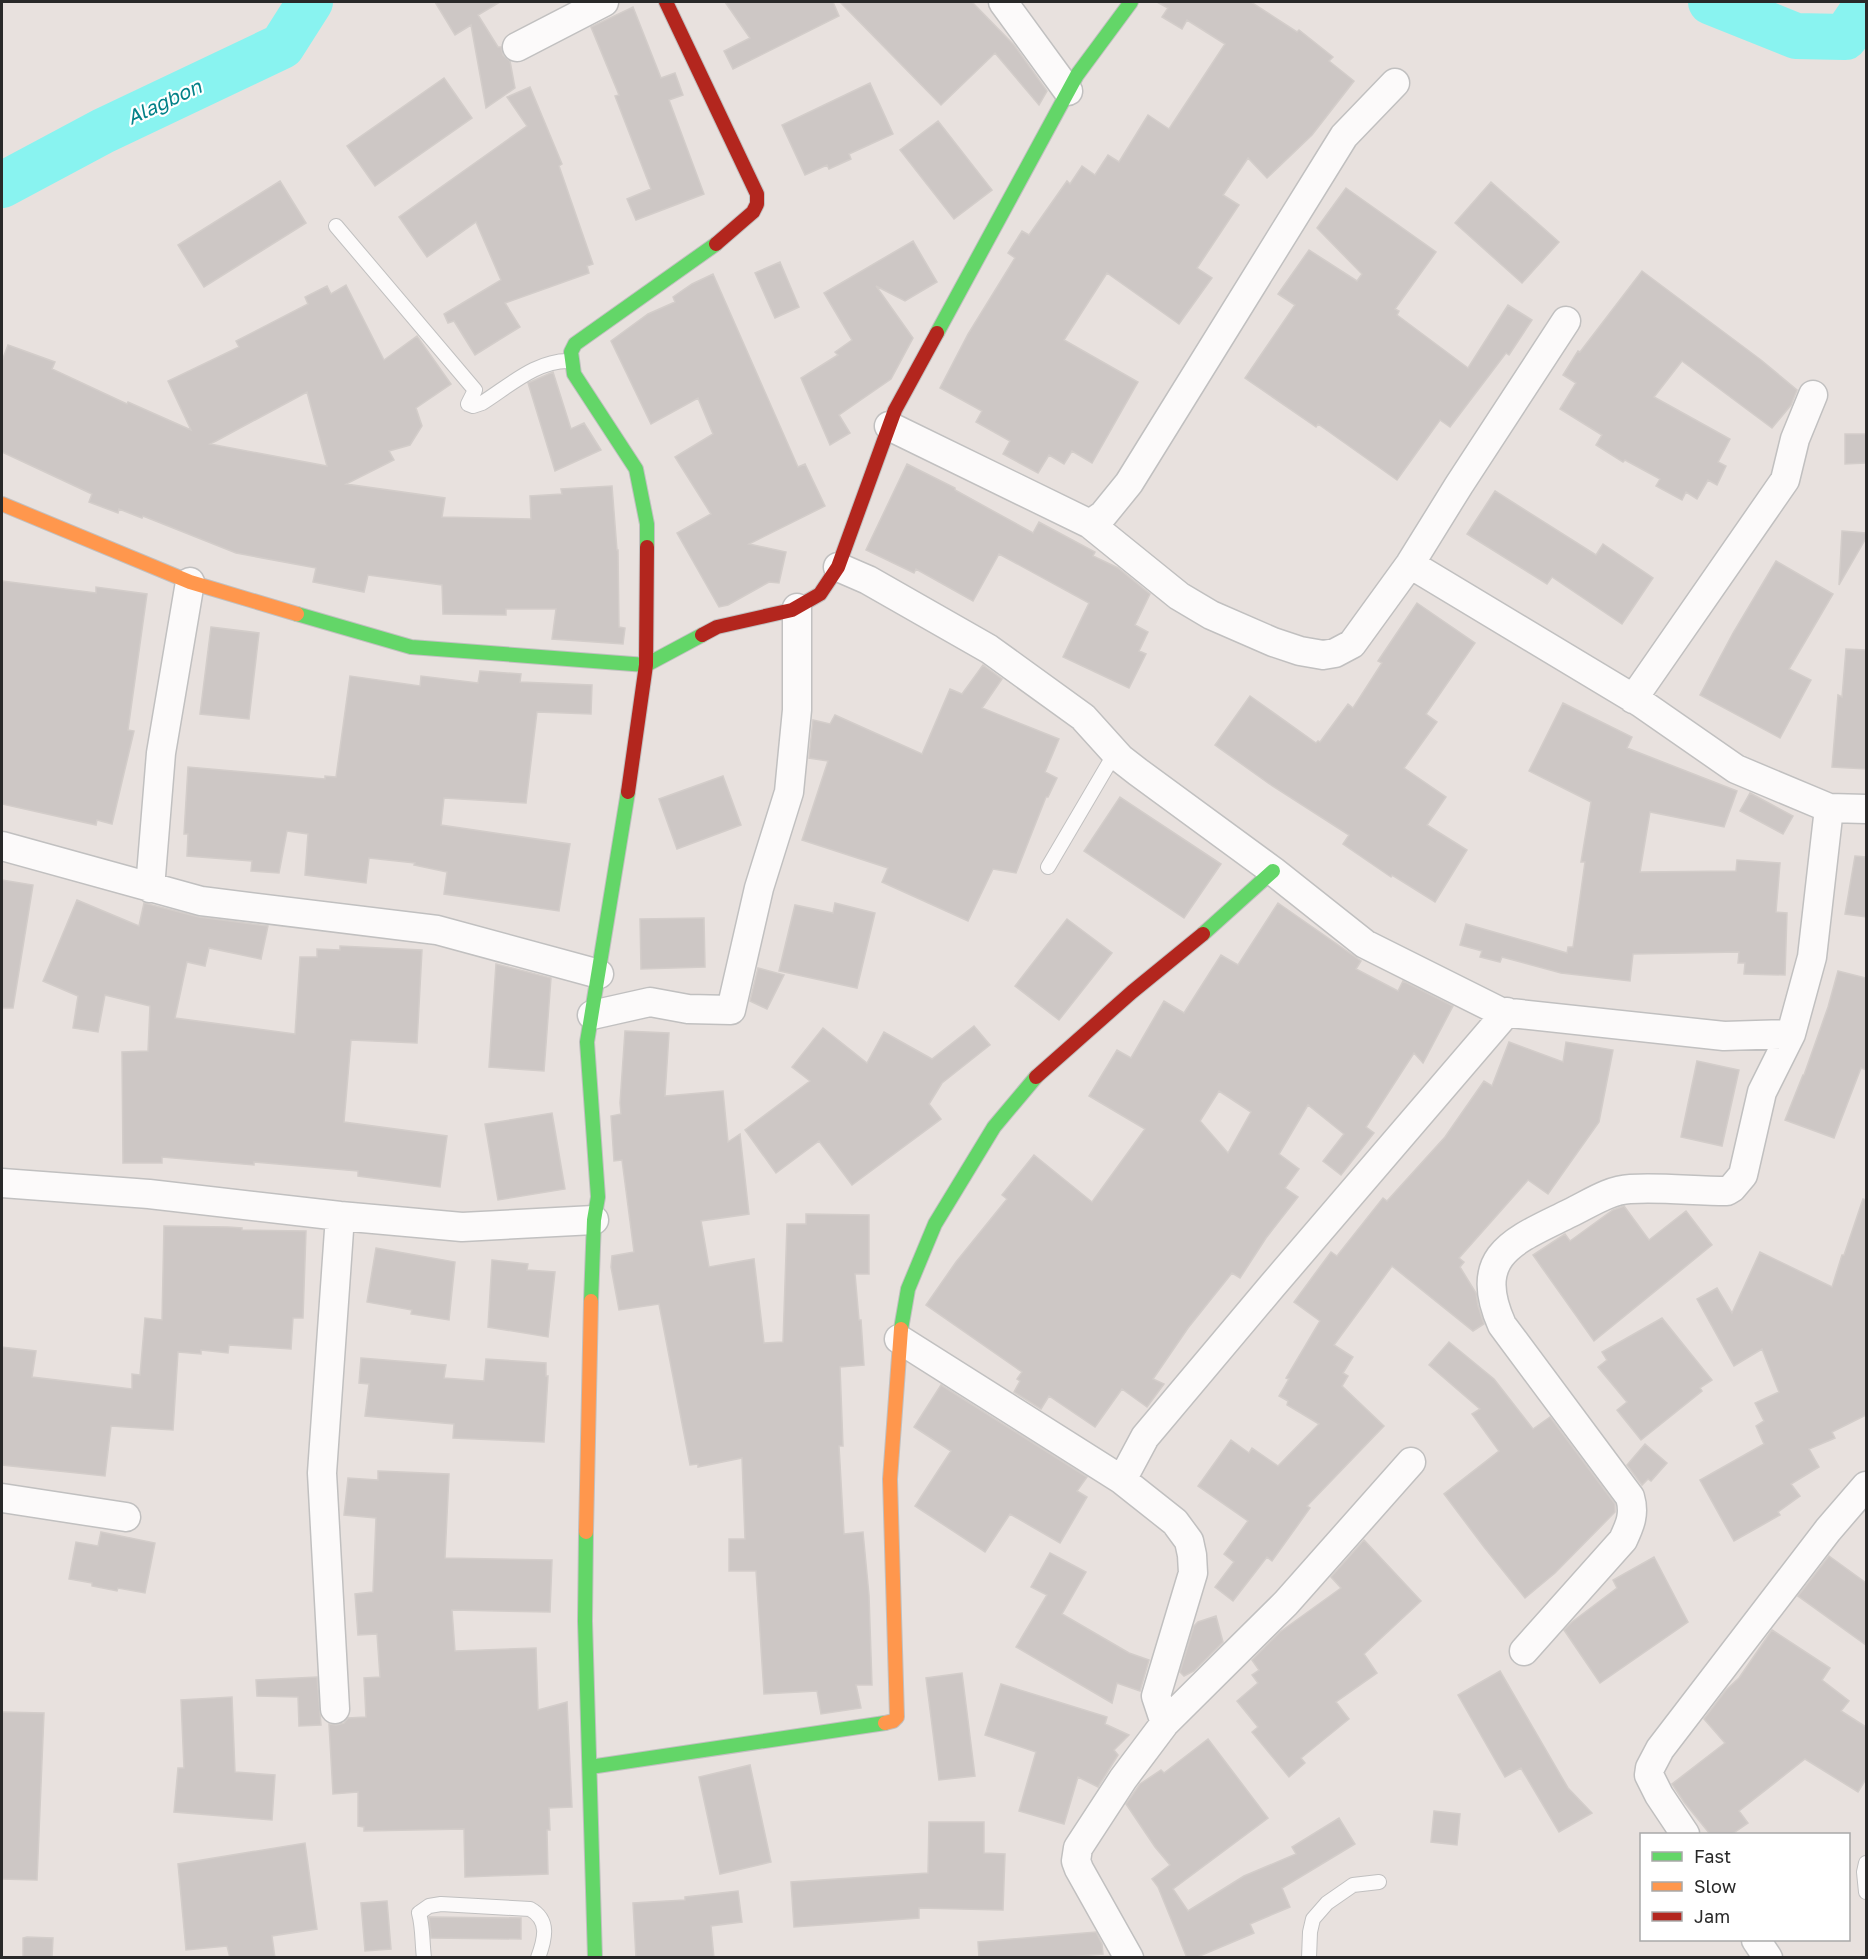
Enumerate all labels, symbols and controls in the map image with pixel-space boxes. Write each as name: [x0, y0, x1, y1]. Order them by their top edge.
water label: Alagbon: [122, 73, 206, 130]
legend: [1640, 1833, 1850, 1941]
text: Fast: [1694, 1845, 1731, 1867]
text: Slow: [1694, 1875, 1737, 1897]
text: Jam: [1694, 1905, 1730, 1927]

